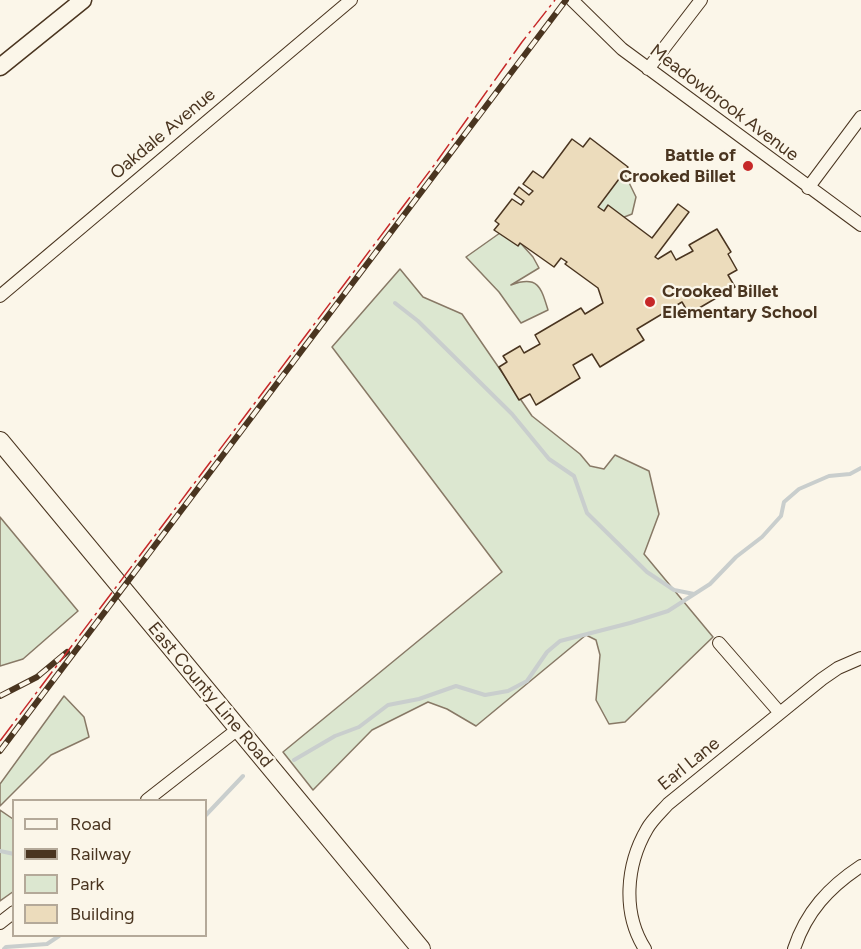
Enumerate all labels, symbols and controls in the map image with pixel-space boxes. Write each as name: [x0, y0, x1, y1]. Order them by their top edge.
street label: Meadowbrook Avenue: [645, 40, 803, 166]
street label: Oakdale Avenue: [106, 84, 220, 184]
place label: Battle of Crooked Billet: [619, 145, 736, 188]
marker: Battle of Crooked Billet: [741, 159, 755, 173]
place label: Crooked Billet Elementary School: [662, 281, 817, 324]
marker: Crooked Billet Elementary School: [643, 295, 657, 309]
street label: East County Line Road: [143, 618, 277, 772]
street label: Earl Lane: [654, 733, 724, 795]
legend: [12, 799, 207, 937]
text: Road: [70, 813, 111, 835]
text: Railway: [70, 843, 131, 865]
text: Park: [70, 873, 104, 895]
text: Building: [70, 903, 135, 925]

